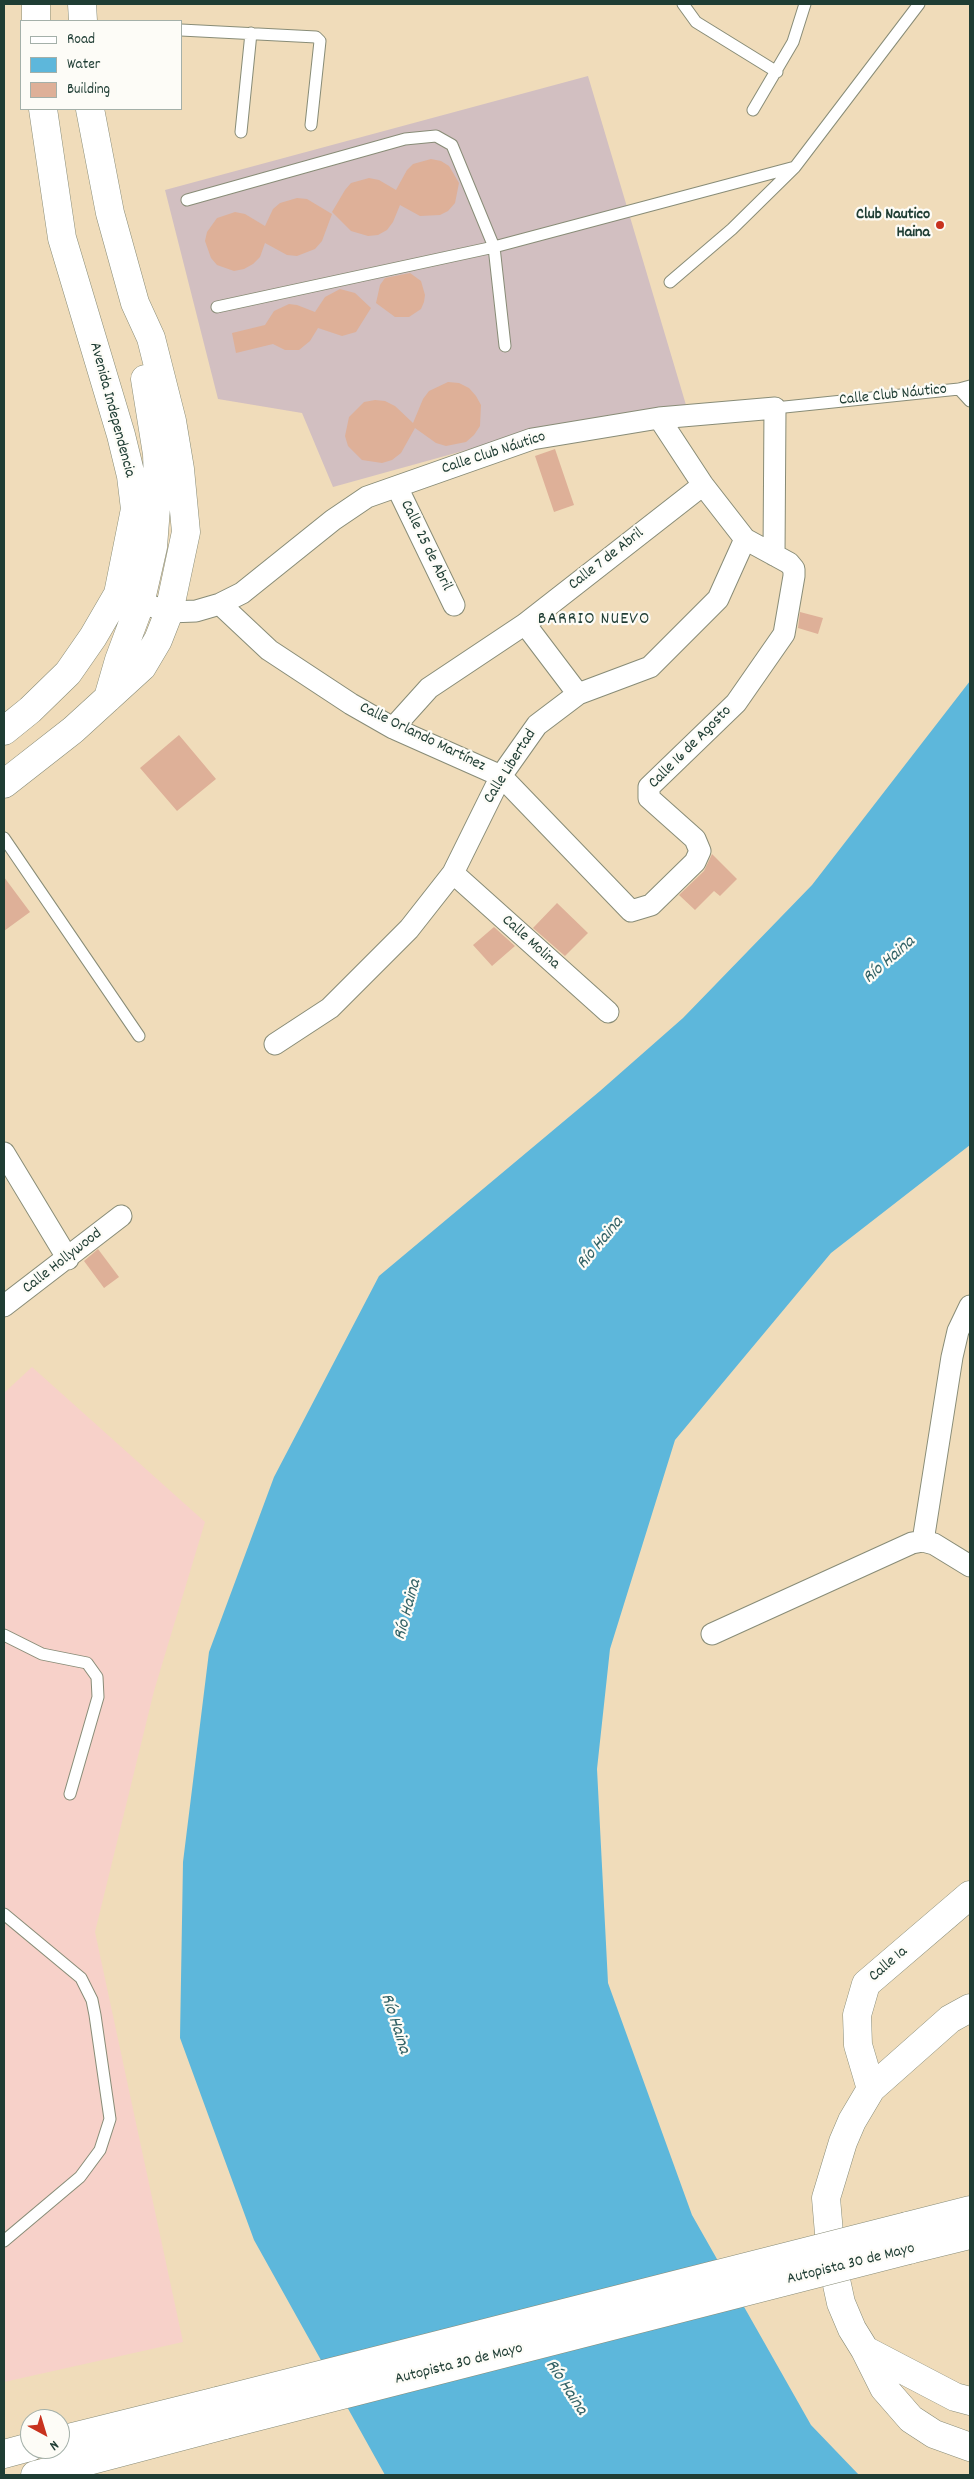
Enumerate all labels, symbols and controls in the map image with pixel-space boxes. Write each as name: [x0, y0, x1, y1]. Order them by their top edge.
legend: [20, 20, 182, 110]
text: Road: [67, 29, 95, 51]
text: Water: [67, 54, 100, 76]
text: Building: [67, 79, 110, 101]
place label: Club Nautico Haina: [856, 206, 930, 244]
marker: Club Nautico Haina: [934, 219, 946, 231]
street label: Avenida Independencia: [84, 340, 138, 480]
street label: Calle Club Náutico: [838, 381, 948, 411]
street label: Calle Club Náutico: [440, 428, 548, 480]
street label: Calle 25 de Abril: [395, 498, 455, 594]
street label: Calle 7 de Abril: [566, 525, 648, 595]
district label: BARRIO NUEVO: [536, 610, 652, 632]
street label: Calle Orlando Martínez: [356, 699, 488, 777]
street label: Calle 16 de Agosto: [645, 702, 737, 794]
street label: Calle Libertad: [481, 726, 541, 808]
street label: Calle Molina: [497, 912, 563, 974]
water label: Río Haina: [860, 933, 920, 989]
water label: Río Haina: [573, 1213, 629, 1275]
street label: Calle Hollywood: [20, 1225, 106, 1299]
water label: Río Haina: [391, 1577, 427, 1643]
street label: Calle 1a: [866, 1943, 912, 1987]
water label: Río Haina: [374, 1991, 414, 2057]
street label: Autopista 30 de Mayo: [785, 2240, 917, 2290]
street label: Autopista 30 de Mayo: [393, 2340, 525, 2390]
water label: Río Haina: [539, 2356, 591, 2420]
north arrow: [20, 2409, 70, 2459]
text: N: [45, 2435, 63, 2455]

